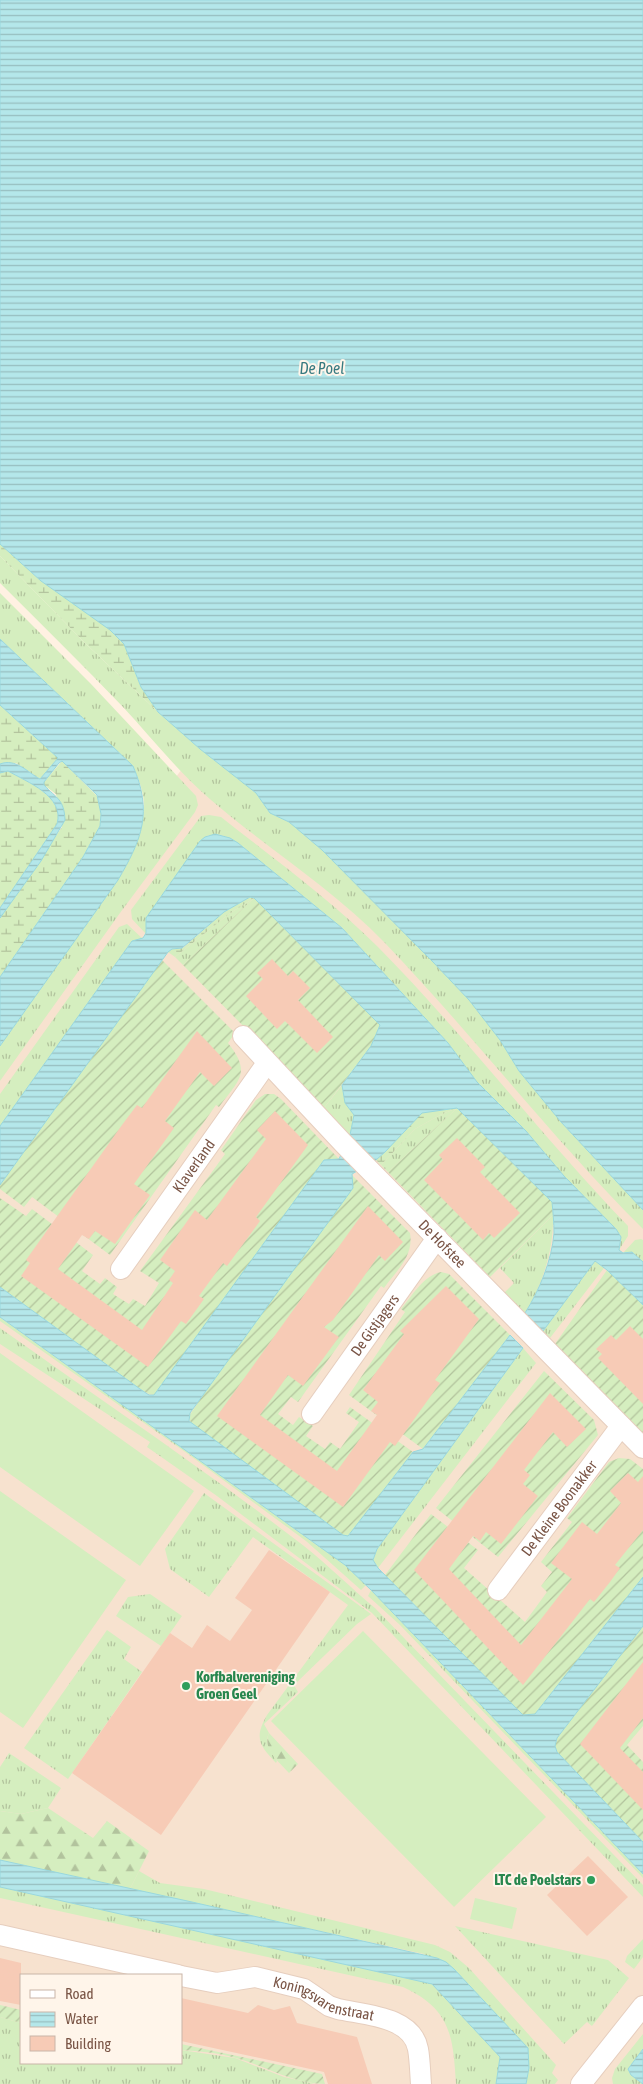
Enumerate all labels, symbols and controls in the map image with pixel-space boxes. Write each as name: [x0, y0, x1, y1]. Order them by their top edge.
water label: De Poel: [299, 359, 345, 377]
street label: Klaverland: [169, 1136, 218, 1196]
street label: De Hofstee: [415, 1216, 470, 1271]
street label: De Gistjagers: [347, 1291, 402, 1359]
street label: De Kleine Boonakker: [518, 1457, 600, 1559]
place label: Korfbalvereniging Groen Geel: [196, 1668, 295, 1702]
marker: Korfbalvereniging Groen Geel: [180, 1680, 192, 1692]
place label: LTC de Poelstars: [494, 1871, 582, 1888]
marker: LTC de Poelstars: [585, 1874, 597, 1886]
street label: Koningsvarenstraat: [272, 1973, 376, 2024]
legend: [20, 1974, 182, 2064]
text: Road: [65, 1985, 94, 2002]
text: Water: [65, 2010, 98, 2027]
text: Building: [65, 2035, 111, 2052]

